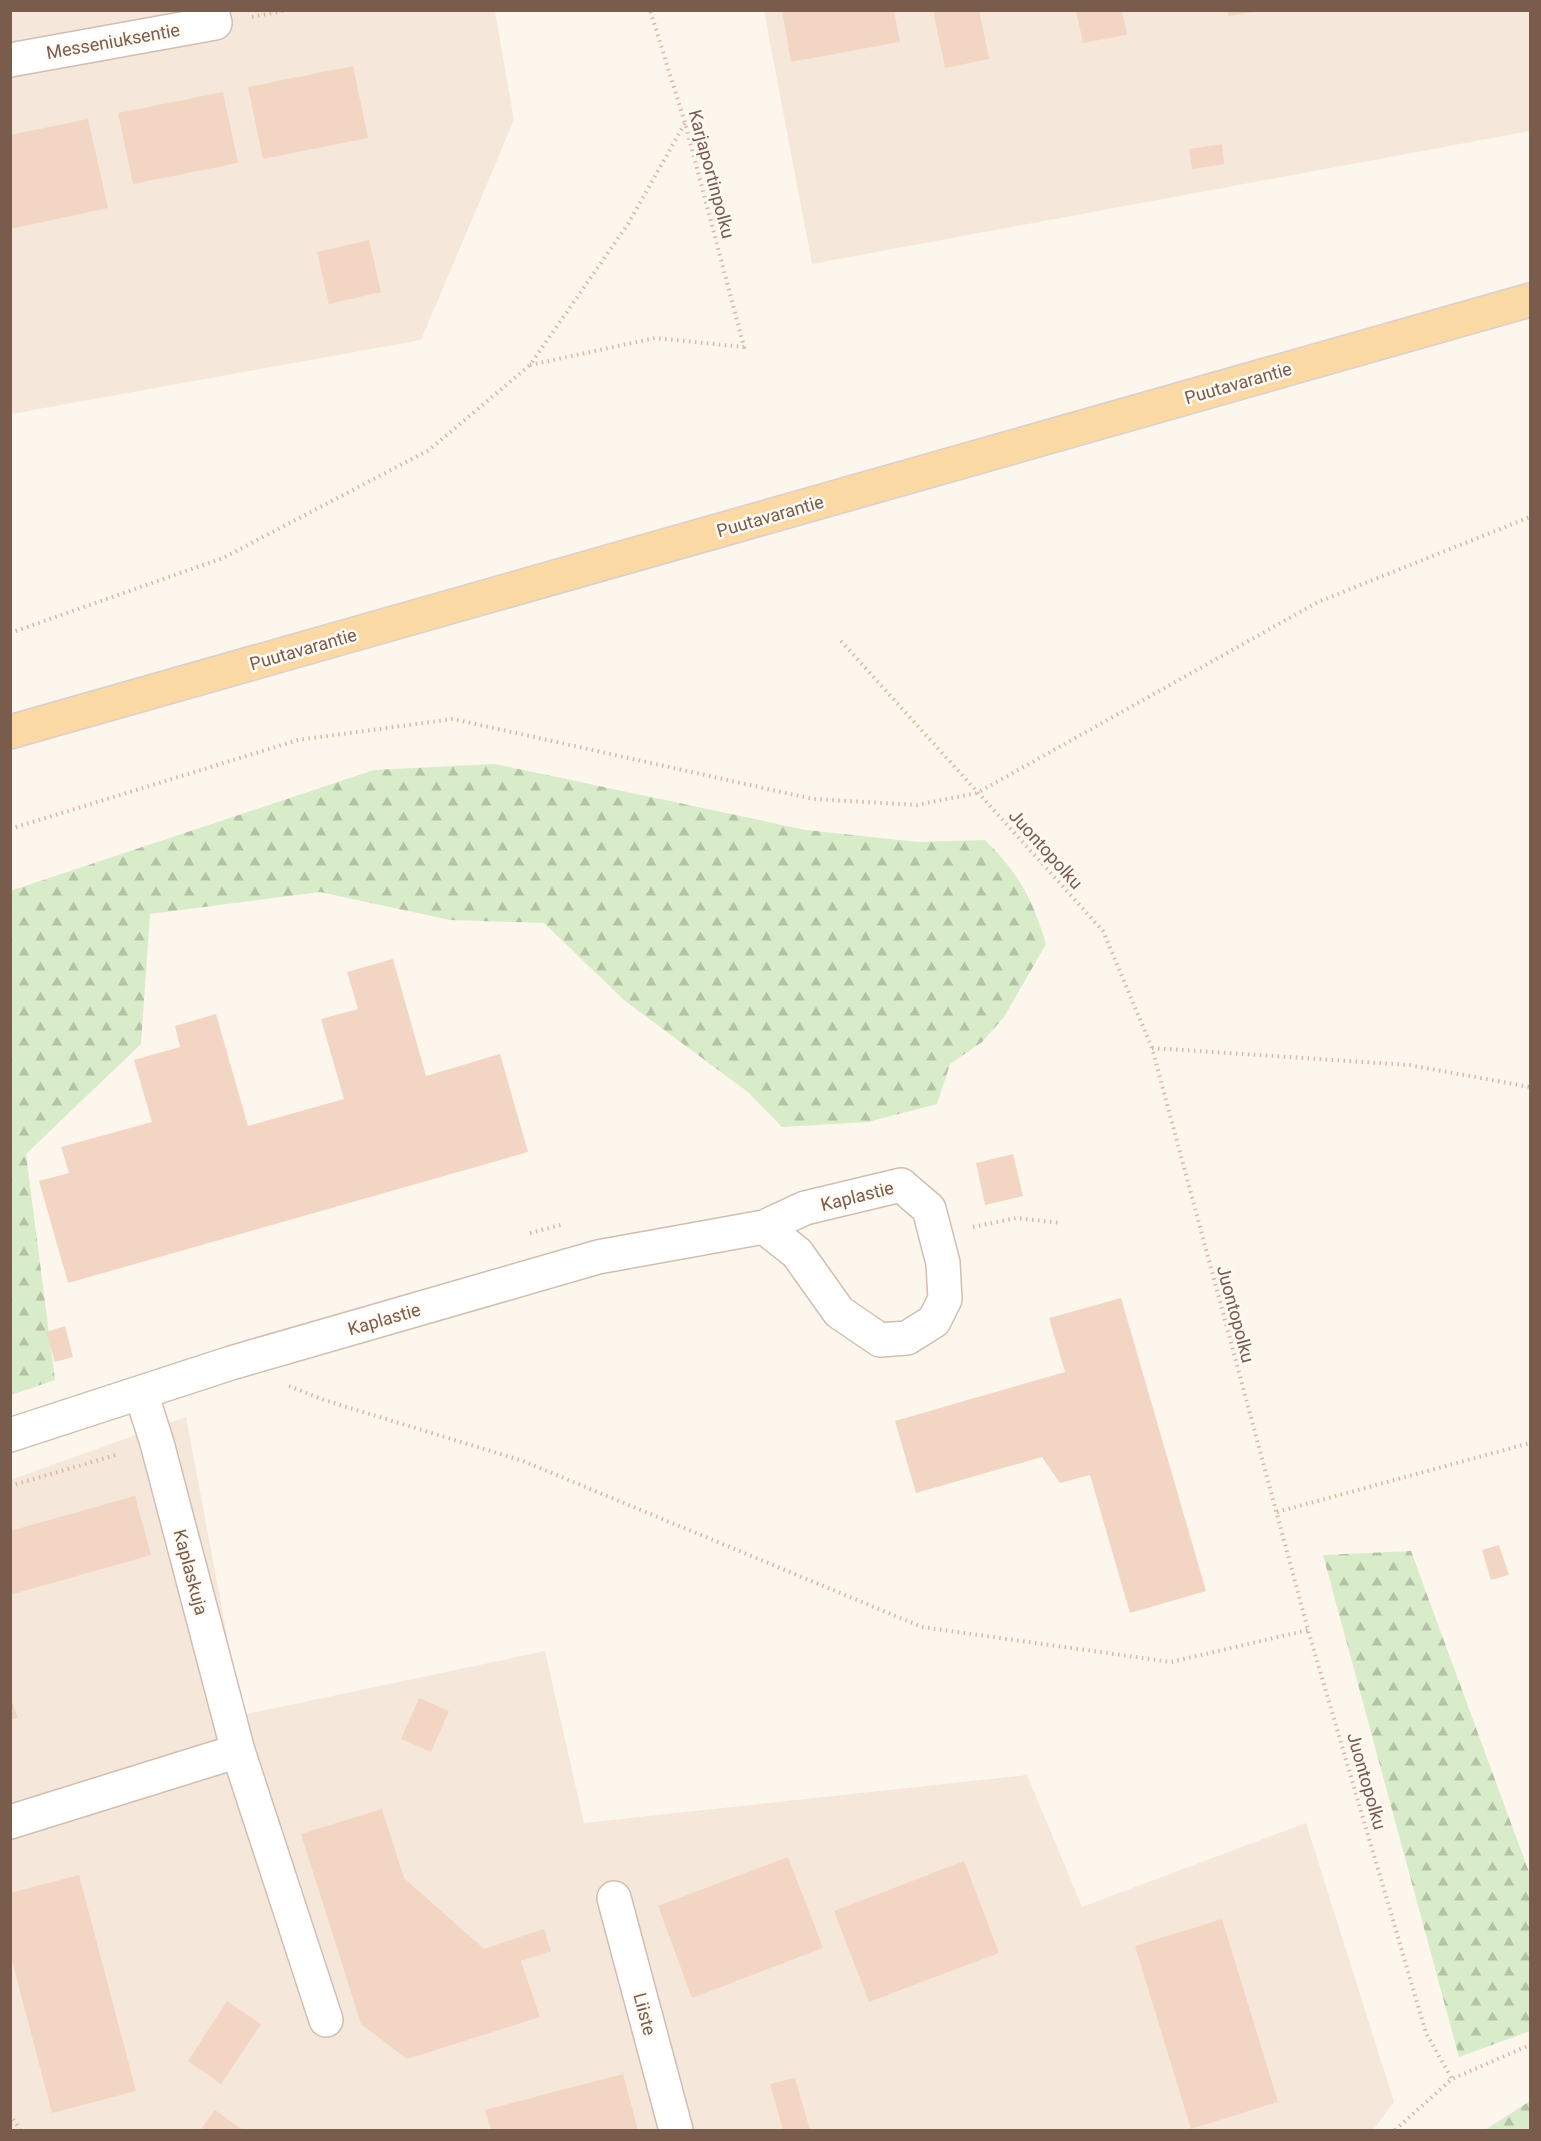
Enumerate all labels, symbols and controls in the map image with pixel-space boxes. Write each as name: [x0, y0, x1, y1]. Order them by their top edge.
street label: Messeniuksentie: [45, 19, 181, 63]
street label: Karjaportinpolku: [685, 107, 739, 241]
street label: Puutavarantie: [1182, 358, 1294, 408]
street label: Puutavarantie: [714, 491, 826, 541]
street label: Puutavarantie: [247, 624, 359, 674]
street label: Juontopolku: [1005, 805, 1087, 893]
street label: Kaplastie: [818, 1177, 896, 1215]
street label: Juontopolku: [1213, 1263, 1259, 1365]
street label: Kaplastie: [345, 1299, 423, 1339]
street label: Kaplaskuja: [169, 1527, 213, 1617]
street label: Juontopolku: [1343, 1730, 1391, 1832]
street label: Liiste: [629, 1990, 661, 2038]

